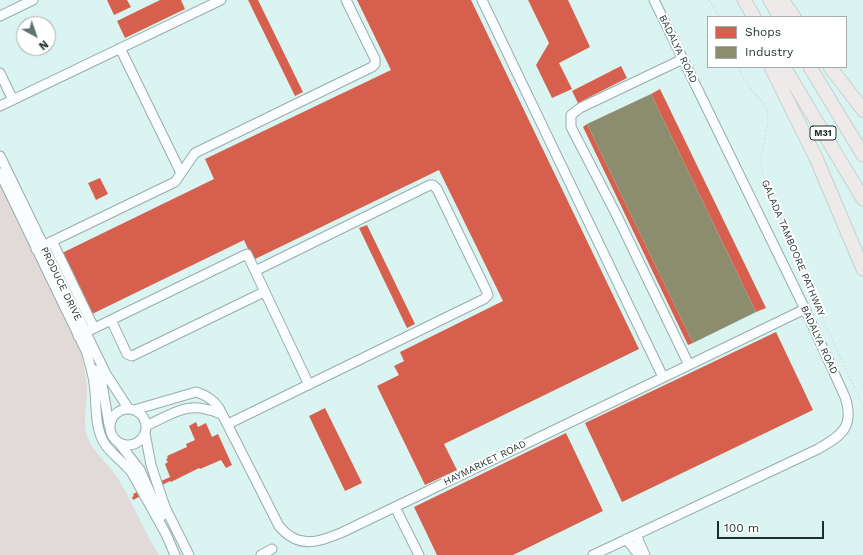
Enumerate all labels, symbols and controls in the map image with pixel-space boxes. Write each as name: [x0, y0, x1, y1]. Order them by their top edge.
street label: BADALYA ROAD: [656, 13, 700, 85]
north arrow: [16, 16, 56, 56]
legend: [707, 16, 847, 68]
text: Shops: [745, 25, 781, 39]
text: N: [36, 37, 51, 52]
text: Industry: [745, 45, 793, 59]
road number: M31: [810, 126, 836, 140]
street label: GALADA TAMBOORE PATHWAY: [759, 178, 827, 318]
street label: PRODUCE DRIVE: [38, 245, 84, 323]
street label: BADALYA ROAD: [798, 304, 840, 376]
street label: HAYMARKET ROAD: [442, 438, 528, 488]
scale bar: [719, 513, 826, 539]
text: 100 m: [724, 521, 759, 535]

